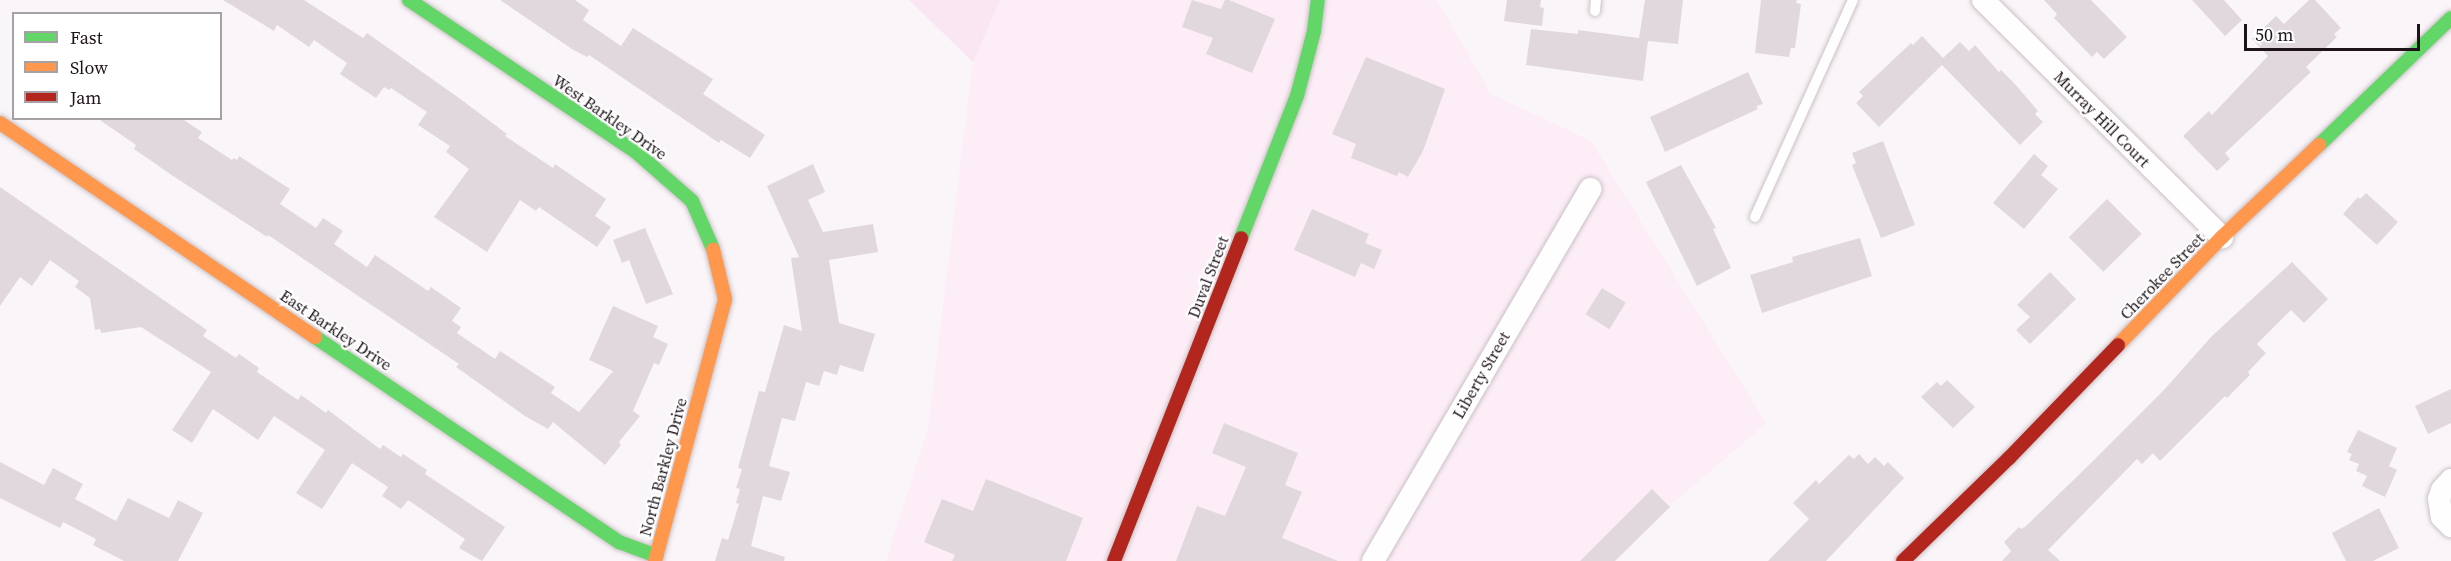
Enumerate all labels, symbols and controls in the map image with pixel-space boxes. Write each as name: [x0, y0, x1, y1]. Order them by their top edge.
legend: [12, 12, 222, 120]
scale bar: [2247, 12, 2422, 50]
text: 50 m: [2255, 22, 2293, 47]
text: Fast: [70, 25, 103, 50]
text: Slow: [70, 55, 108, 80]
street label: Murray Hill Court: [2050, 67, 2154, 171]
street label: West Barkley Drive: [549, 70, 671, 164]
text: Jam: [70, 85, 102, 110]
street label: Cherokee Street: [2116, 229, 2208, 323]
street label: Duval Street: [1184, 233, 1232, 321]
street label: East Barkley Drive: [277, 286, 395, 374]
street label: Liberty Street: [1448, 328, 1514, 422]
street label: North Barkley Drive: [635, 396, 691, 538]

